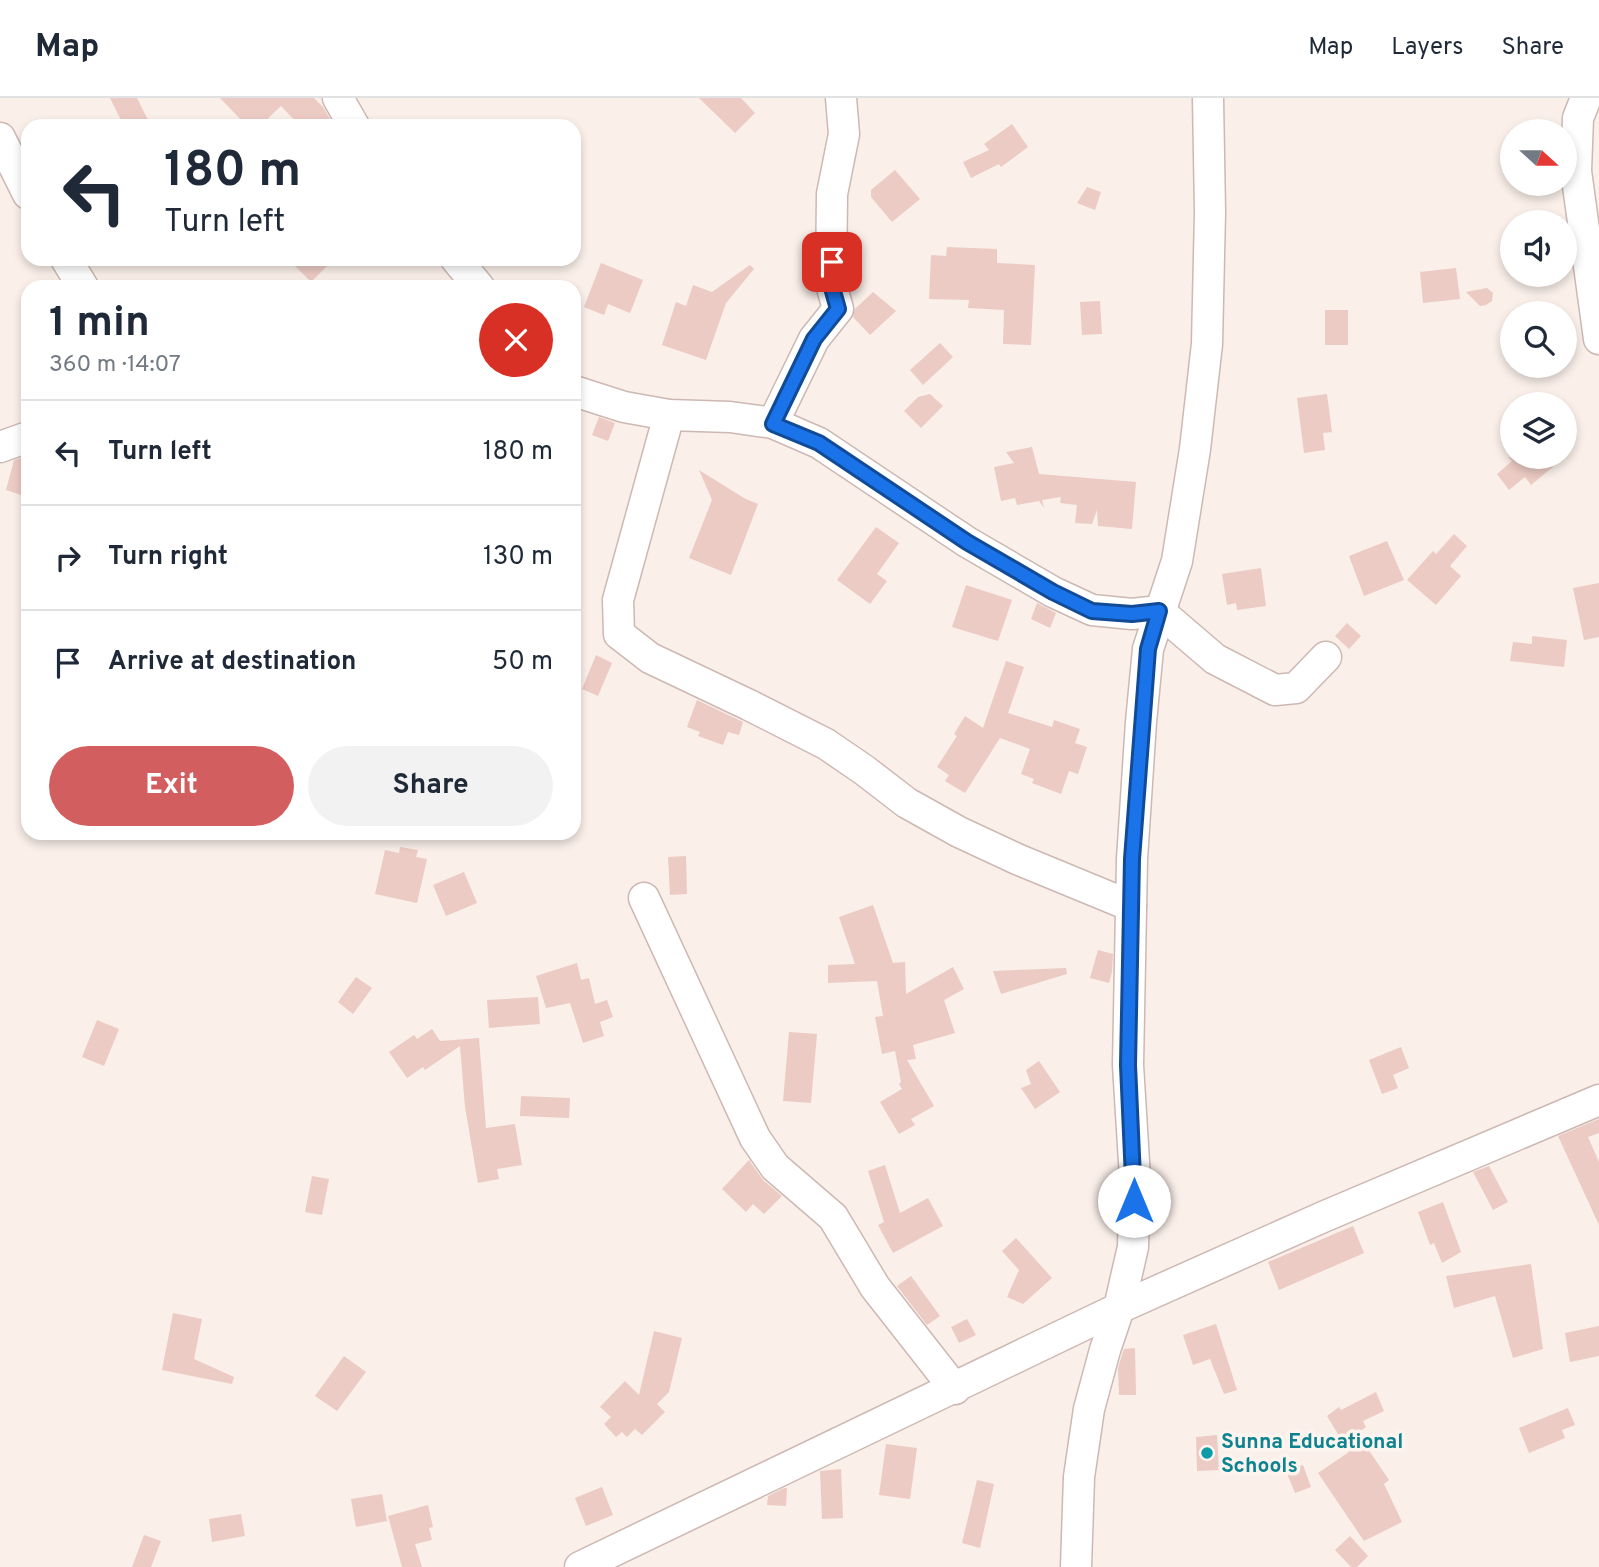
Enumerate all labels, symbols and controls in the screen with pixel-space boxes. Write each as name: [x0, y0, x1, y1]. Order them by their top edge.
text: Map: [35, 27, 99, 69]
text: Map: [1308, 33, 1353, 63]
text: Layers: [1391, 33, 1463, 63]
text: Share: [1501, 33, 1564, 63]
north arrow: [1500, 119, 1577, 196]
map controls: [1500, 119, 1577, 469]
text: 180 m: [164, 142, 301, 204]
icon: left: [49, 147, 140, 238]
text: Turn left: [164, 203, 285, 243]
button: sound: [1500, 210, 1577, 287]
pin: [802, 232, 862, 292]
icon: arrive: [813, 243, 851, 281]
text: 1 min: [49, 298, 150, 351]
button: search: [1500, 301, 1577, 378]
button: close: [479, 303, 553, 377]
text: 360 m · 14:07: [49, 351, 181, 380]
button: layers: [1500, 392, 1577, 469]
icon: left: [49, 434, 87, 472]
text: Turn left: [108, 436, 212, 469]
text: 180 m: [483, 436, 553, 469]
icon: right: [49, 539, 87, 577]
text: Turn right: [108, 541, 228, 574]
text: 130 m: [483, 541, 553, 574]
icon: arrive: [49, 644, 87, 682]
text: Arrive at destination: [108, 646, 356, 679]
text: 50 m: [492, 646, 553, 679]
button: Exit: [49, 746, 294, 826]
button: Share: [308, 746, 553, 826]
position arrow: [1097, 1164, 1171, 1238]
place label: Sunna Educational Schools: [1221, 1429, 1403, 1480]
marker: Sunna Educational Schools: [1199, 1445, 1215, 1461]

